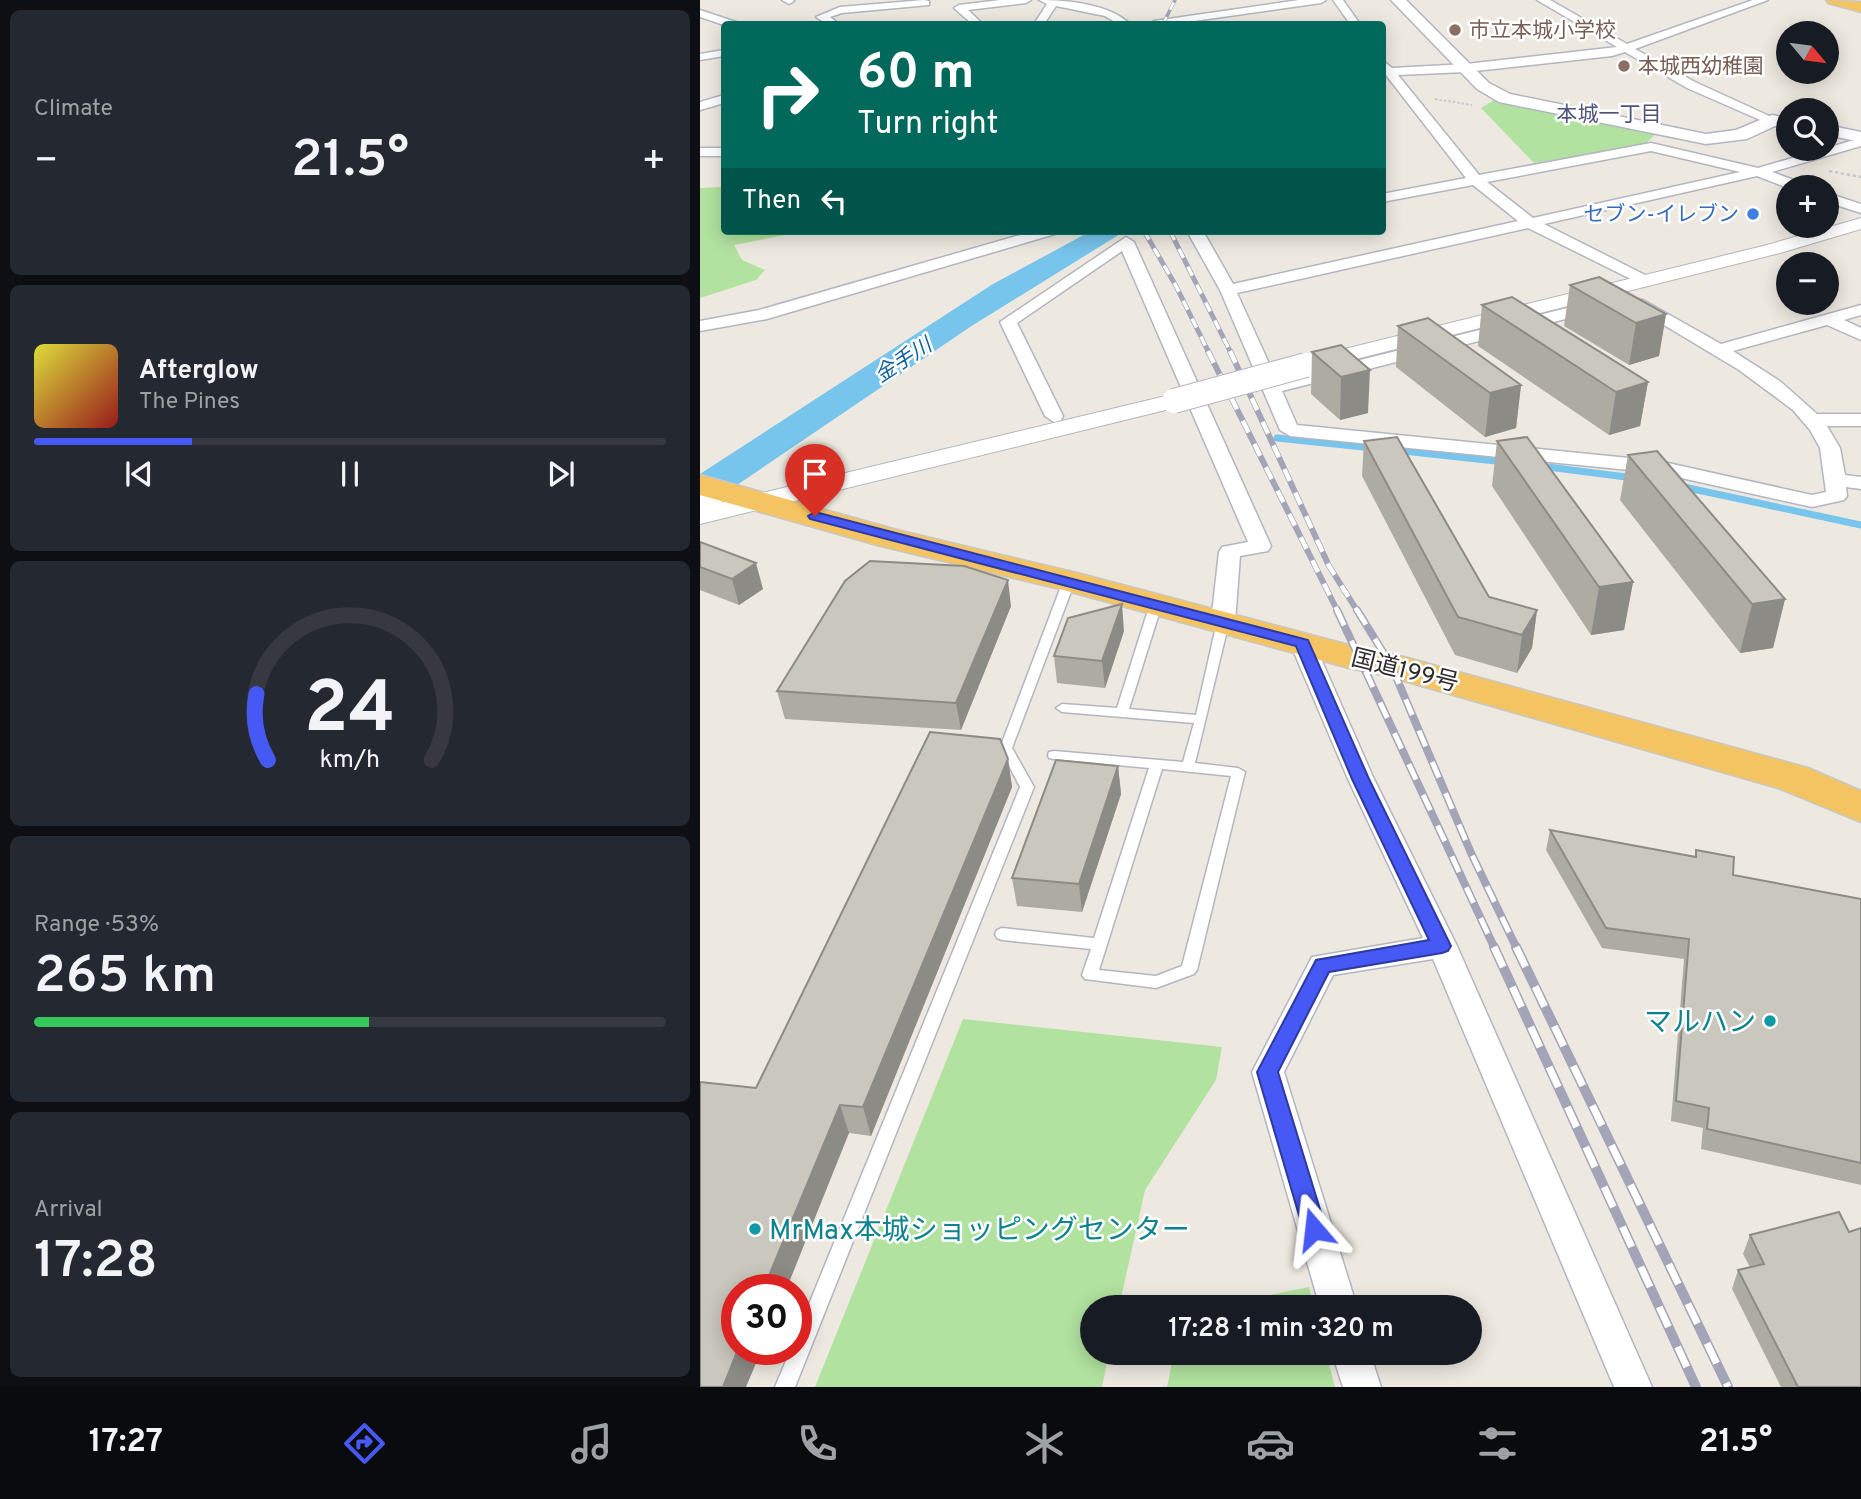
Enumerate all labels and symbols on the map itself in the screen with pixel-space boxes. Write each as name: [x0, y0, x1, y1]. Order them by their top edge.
place label: 市立本城小学校: [1469, 18, 1616, 45]
north arrow: [1776, 21, 1839, 84]
marker: 市立本城小学校: [1447, 22, 1463, 38]
place label: 本城西幼稚園: [1638, 54, 1764, 81]
marker: 本城西幼稚園: [1616, 58, 1632, 74]
district label: 本城一丁目: [1557, 102, 1662, 129]
place label: セブン-イレブン: [1584, 202, 1739, 229]
marker: セブン-イレブン: [1745, 206, 1761, 222]
water label: 金手川: [870, 332, 939, 390]
pin: [785, 444, 845, 516]
street label: 国道199号: [1348, 644, 1461, 700]
place label: マルハン: [1644, 1006, 1756, 1042]
marker: マルハン: [1762, 1013, 1778, 1029]
position arrow: [1277, 1192, 1351, 1266]
place label: MrMax本城ショッピングセンター: [769, 1214, 1190, 1250]
marker: MrMax本城ショッピングセンター: [747, 1221, 763, 1237]
speed limit sign: 30: [721, 1274, 812, 1365]

